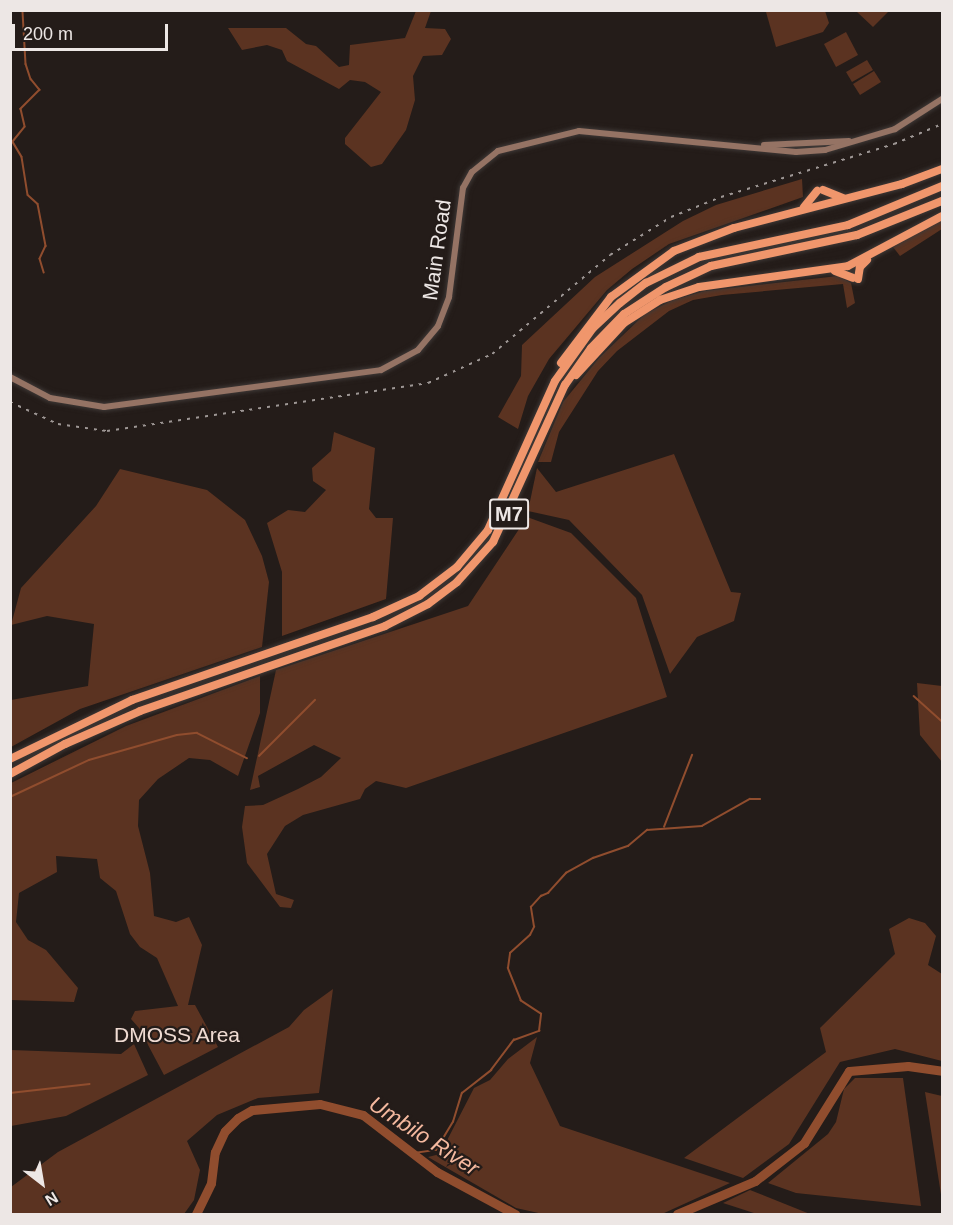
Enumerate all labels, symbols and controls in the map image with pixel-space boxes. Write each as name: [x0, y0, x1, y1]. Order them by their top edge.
scale bar: [15, 12, 171, 50]
text: 200 m: [23, 24, 73, 44]
street label: Main Road: [417, 198, 457, 302]
road number: M7: [488, 497, 530, 531]
park label: DMOSS Area: [113, 1022, 241, 1048]
water label: Umbilo River: [364, 1091, 484, 1181]
north arrow: [12, 1153, 72, 1213]
text: N: [42, 1189, 61, 1209]

